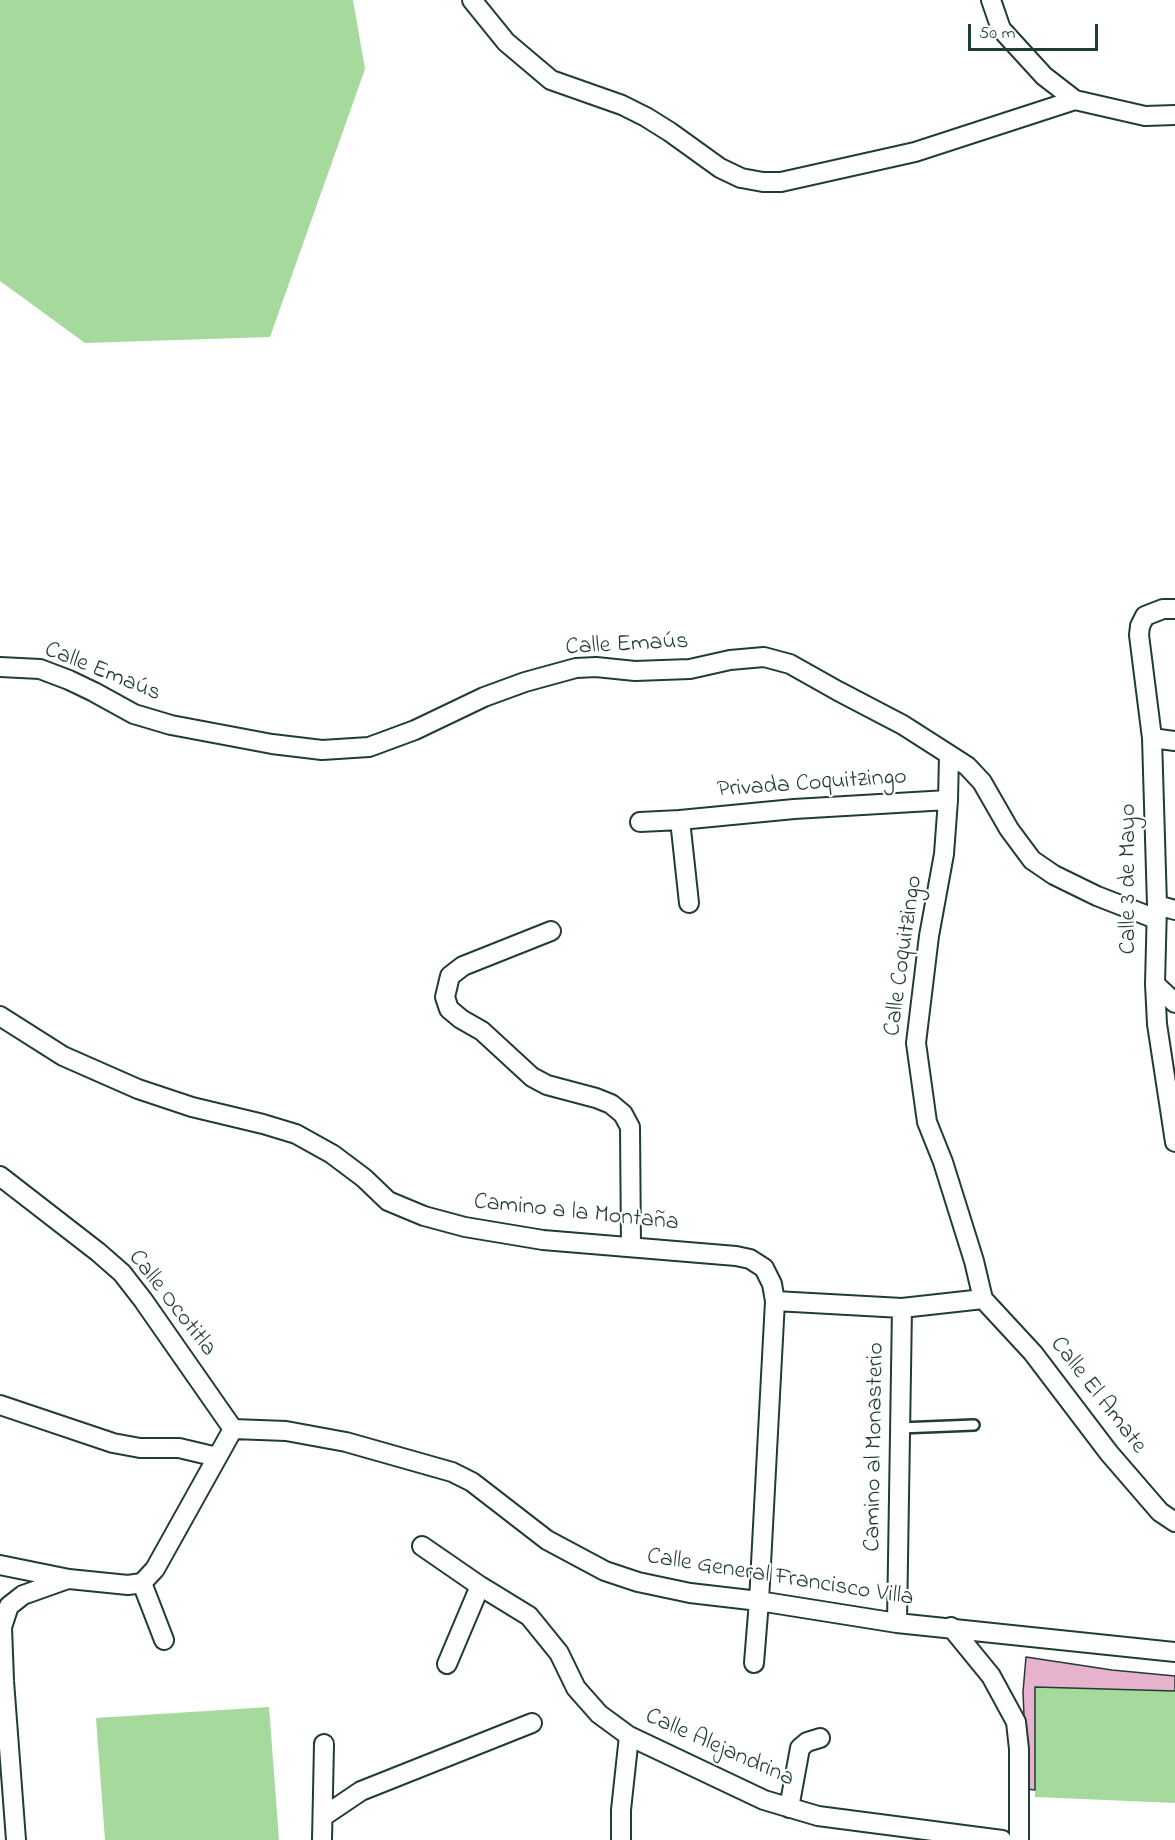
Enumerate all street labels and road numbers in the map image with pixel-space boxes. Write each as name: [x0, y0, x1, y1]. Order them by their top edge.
street label: Calle Emaús: [565, 628, 689, 664]
street label: Calle Emaús: [40, 637, 164, 709]
street label: Privada Coquitzingo: [716, 764, 908, 806]
street label: Calle 3 de Mayo: [1116, 803, 1144, 955]
street label: Calle Coquitzingo: [879, 874, 931, 1038]
street label: Camino a la Montaña: [472, 1189, 680, 1239]
street label: Calle Ocotitla: [120, 1245, 222, 1363]
street label: Calle El Amate: [1042, 1332, 1152, 1460]
street label: Camino al Monasterio: [860, 1342, 892, 1552]
street label: Calle General Francisco Villa: [645, 1544, 915, 1614]
street label: Calle Alejandrina: [640, 1703, 798, 1795]

